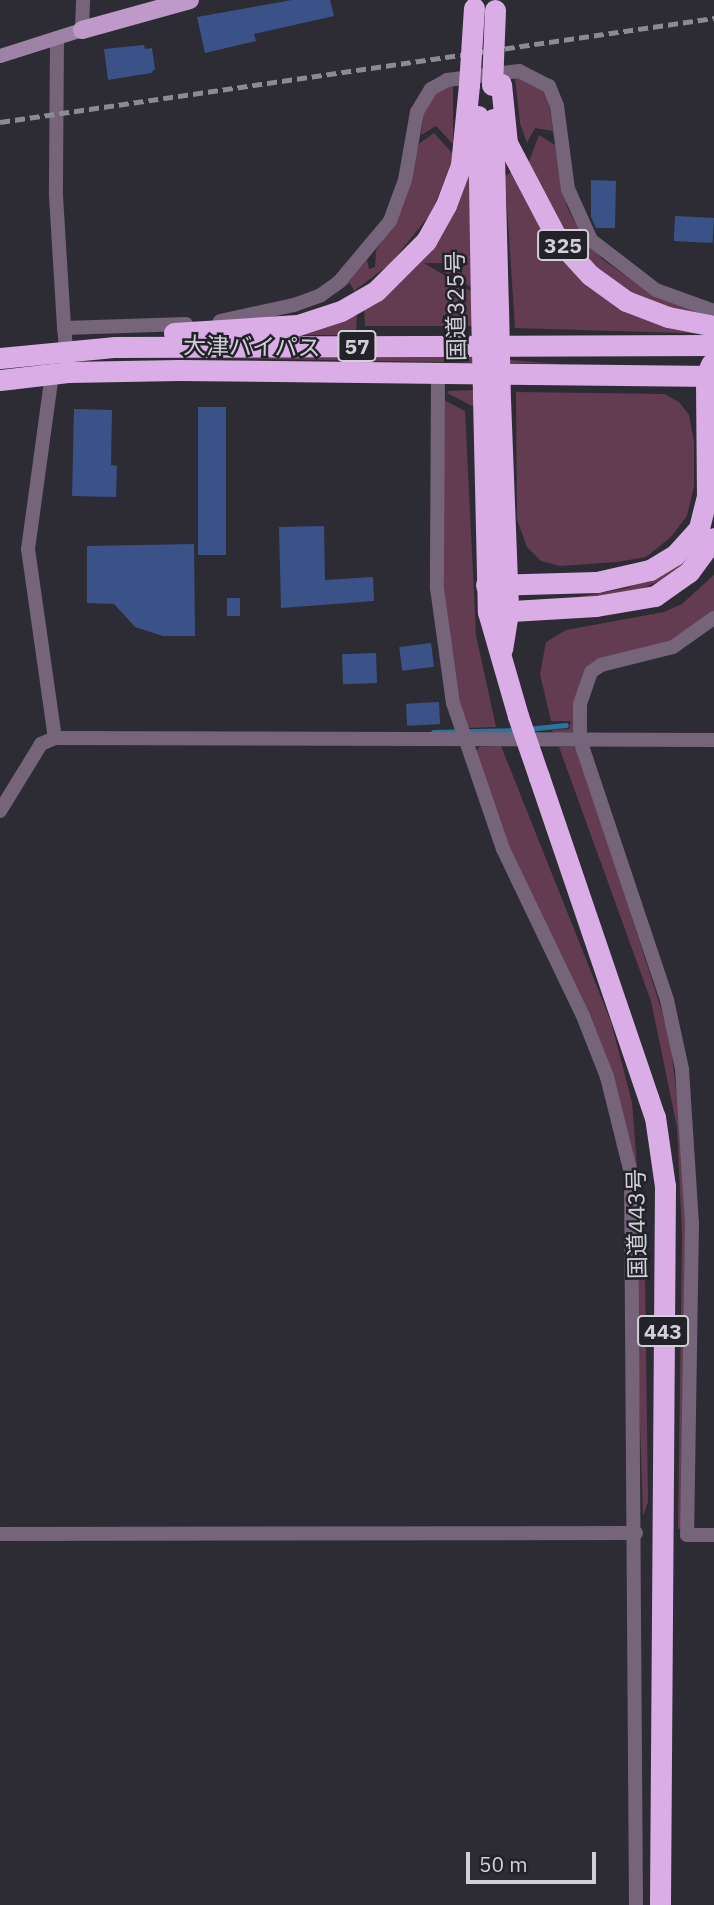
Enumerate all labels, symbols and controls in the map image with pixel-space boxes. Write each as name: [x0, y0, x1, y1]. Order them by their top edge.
road number: 325: [537, 228, 589, 262]
street label: 国道325号: [440, 251, 470, 361]
road number: 57: [336, 328, 378, 364]
street label: 大津バイパス: [183, 331, 321, 361]
street label: 国道443号: [621, 1169, 651, 1279]
road number: 443: [637, 1314, 689, 1348]
scale bar: [469, 1839, 598, 1883]
text: 50 m: [479, 1850, 528, 1878]

